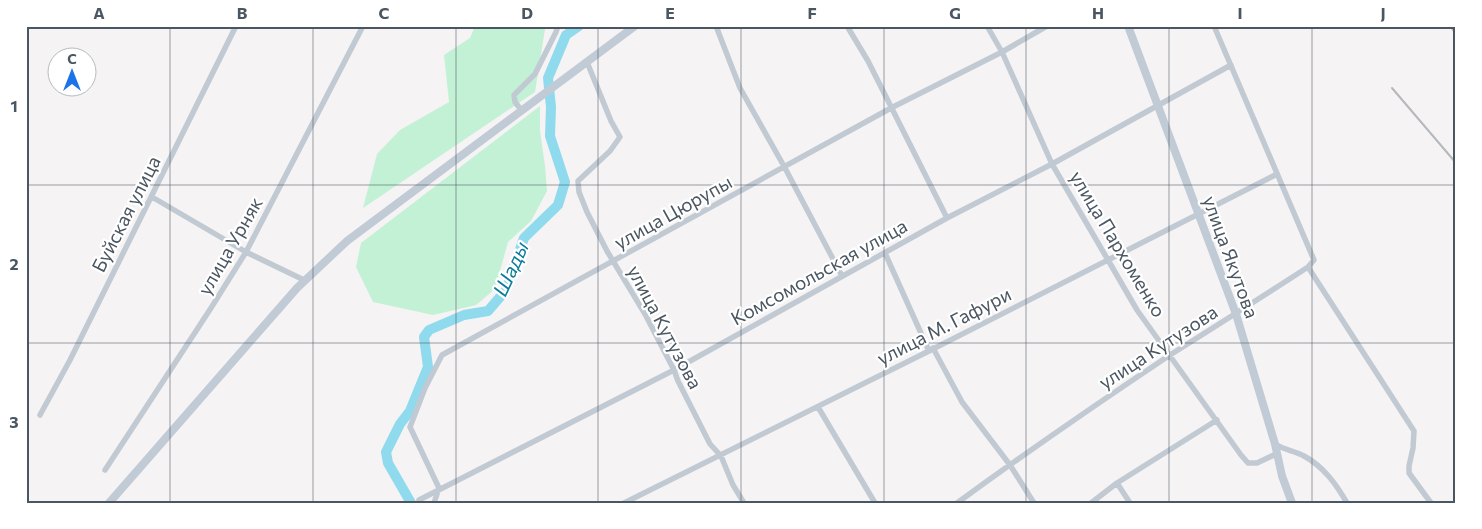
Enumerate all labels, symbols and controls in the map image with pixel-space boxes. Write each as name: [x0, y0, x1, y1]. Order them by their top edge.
text: A: [93, 3, 105, 22]
text: B: [237, 3, 248, 22]
text: C: [379, 3, 390, 22]
text: D: [521, 3, 533, 22]
text: E: [665, 3, 675, 22]
text: F: [807, 3, 817, 22]
text: G: [949, 3, 961, 22]
text: H: [1092, 3, 1104, 22]
text: I: [1237, 3, 1243, 22]
text: J: [1380, 3, 1386, 22]
north arrow: [48, 48, 98, 98]
text: С: [67, 50, 77, 67]
text: 1: [10, 96, 18, 115]
street label: Буйская улица: [86, 152, 165, 276]
street label: улица Пархоменко: [1066, 166, 1171, 321]
street label: улица Цюрупы: [610, 170, 736, 253]
street label: улица Урняк: [192, 193, 267, 299]
street label: улица Якутова: [1199, 193, 1264, 321]
street label: Комсомольская улица: [727, 214, 911, 330]
water label: Шады: [487, 237, 533, 300]
text: 2: [9, 254, 19, 273]
street label: улица Кутузова: [623, 261, 708, 393]
street label: улица М. Гафури: [873, 282, 1015, 369]
street label: улица Кутузова: [1094, 300, 1221, 393]
text: 3: [9, 412, 19, 431]

